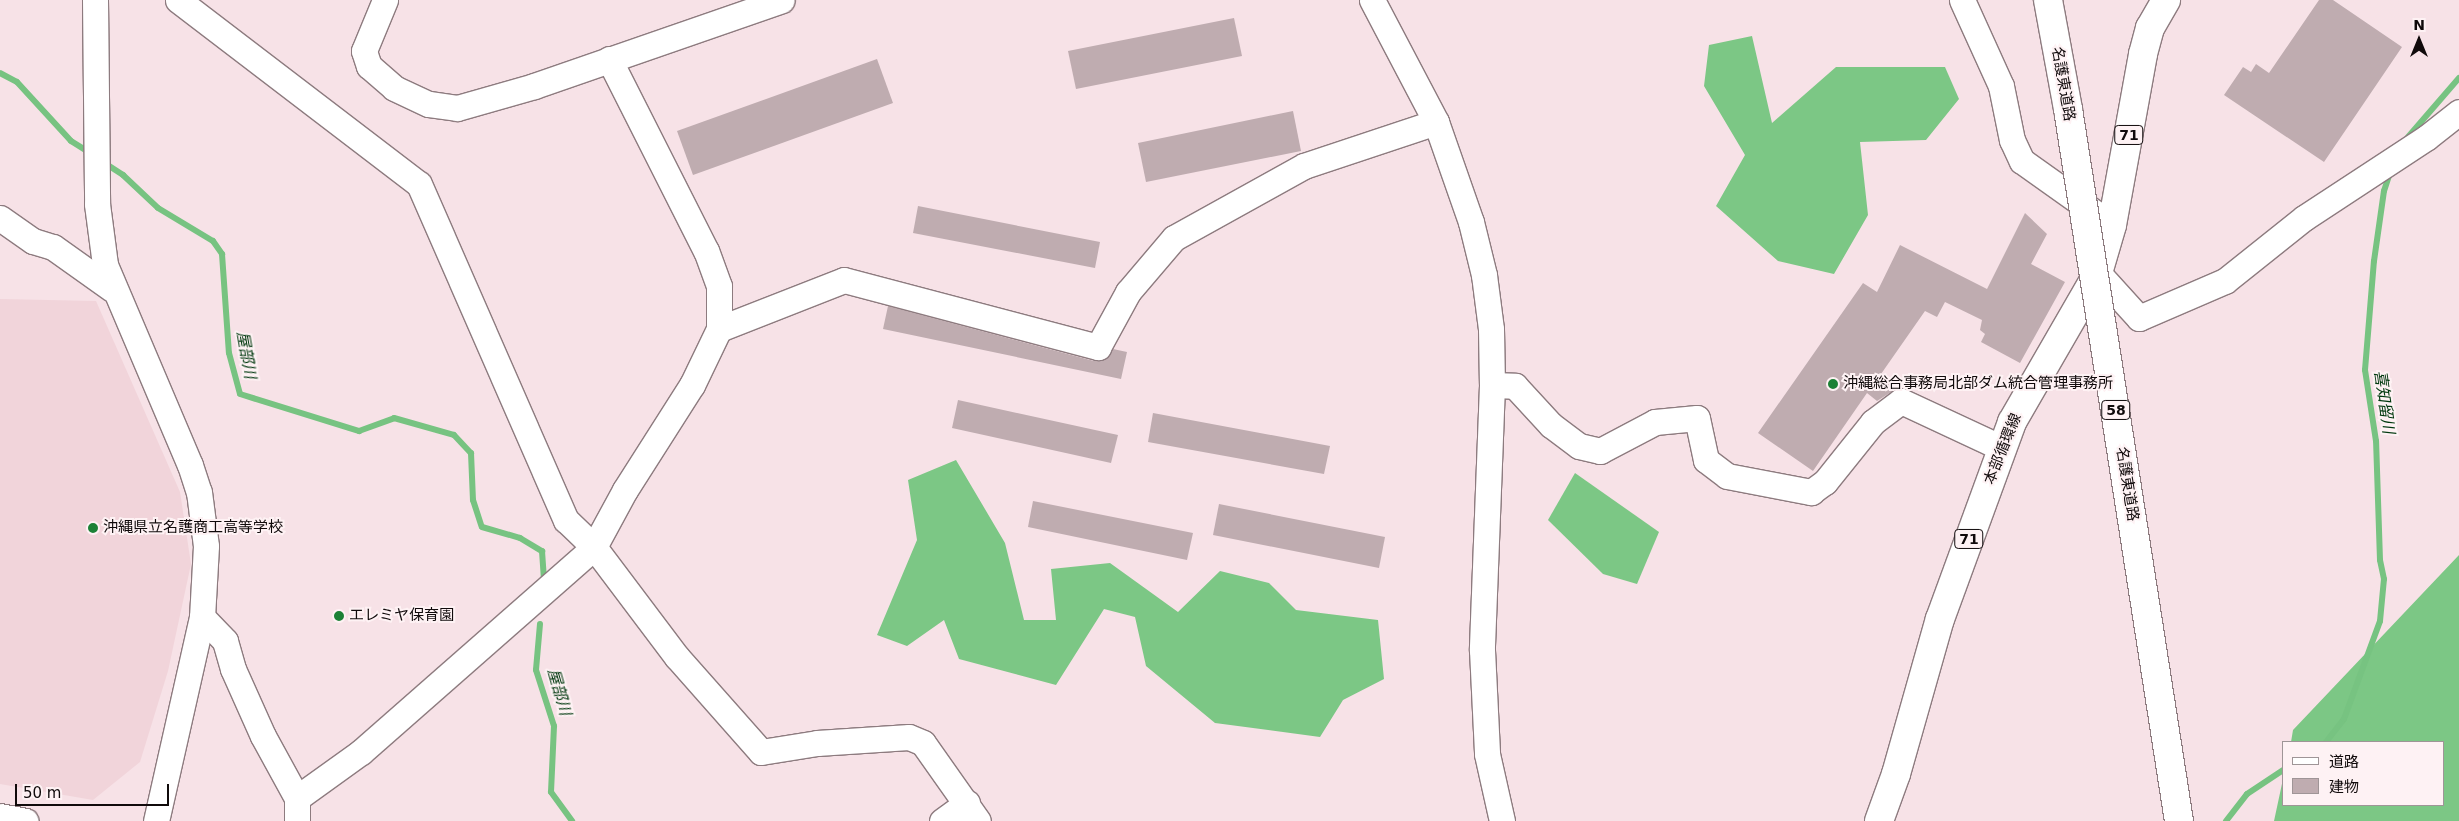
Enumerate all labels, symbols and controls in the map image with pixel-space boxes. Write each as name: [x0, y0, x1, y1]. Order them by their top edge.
north arrow: [2394, 15, 2444, 65]
text: N: [2413, 17, 2425, 33]
street label: 名護東道路: [2048, 46, 2078, 122]
road number: 71: [2114, 124, 2144, 146]
water label: 屋部川: [232, 330, 260, 380]
water label: 喜知留川: [2370, 369, 2398, 435]
place label: 沖縄総合事務局北部ダム統合管理事務所: [1843, 375, 2113, 393]
marker: 沖縄総合事務局北部ダム統合管理事務所: [1827, 378, 1839, 390]
road number: 58: [2101, 398, 2131, 422]
street label: 本部循環線: [1981, 411, 2025, 487]
street label: 名護東道路: [2112, 446, 2142, 522]
place label: 沖縄県立名護商工高等学校: [103, 519, 283, 537]
marker: 沖縄県立名護商工高等学校: [87, 522, 99, 534]
road number: 71: [1954, 528, 1984, 550]
place label: エレミヤ保育園: [349, 607, 454, 625]
marker: エレミヤ保育園: [333, 610, 345, 622]
water label: 屋部川: [543, 666, 575, 718]
legend: [2282, 741, 2444, 806]
text: 道路: [2329, 753, 2359, 771]
scale bar: [18, 774, 171, 806]
text: 建物: [2329, 778, 2359, 796]
text: 50 m: [23, 784, 61, 802]

